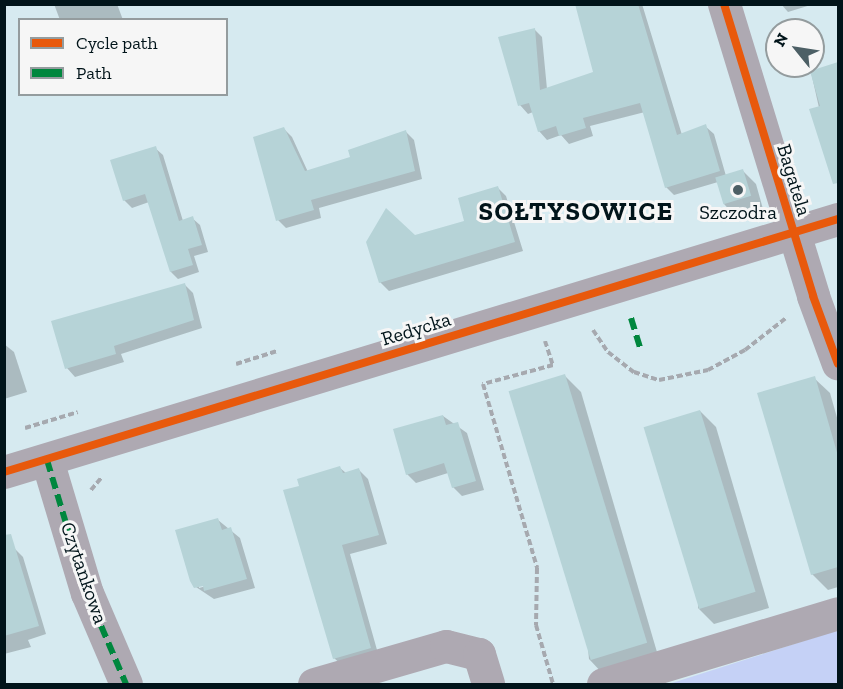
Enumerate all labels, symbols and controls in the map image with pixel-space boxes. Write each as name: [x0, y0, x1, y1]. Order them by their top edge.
legend: [18, 18, 228, 96]
north arrow: [765, 18, 825, 78]
text: N: [769, 30, 792, 50]
text: Cycle path: [76, 32, 158, 54]
text: Path: [76, 62, 112, 84]
street label: Bagatela: [772, 141, 816, 219]
marker: Szczodra: [731, 183, 745, 197]
district label: SOŁTYSOWICE: [478, 196, 674, 228]
place label: Szczodra: [699, 200, 777, 224]
street label: Redycka: [378, 307, 454, 351]
street label: Czytankowa: [55, 519, 113, 627]

